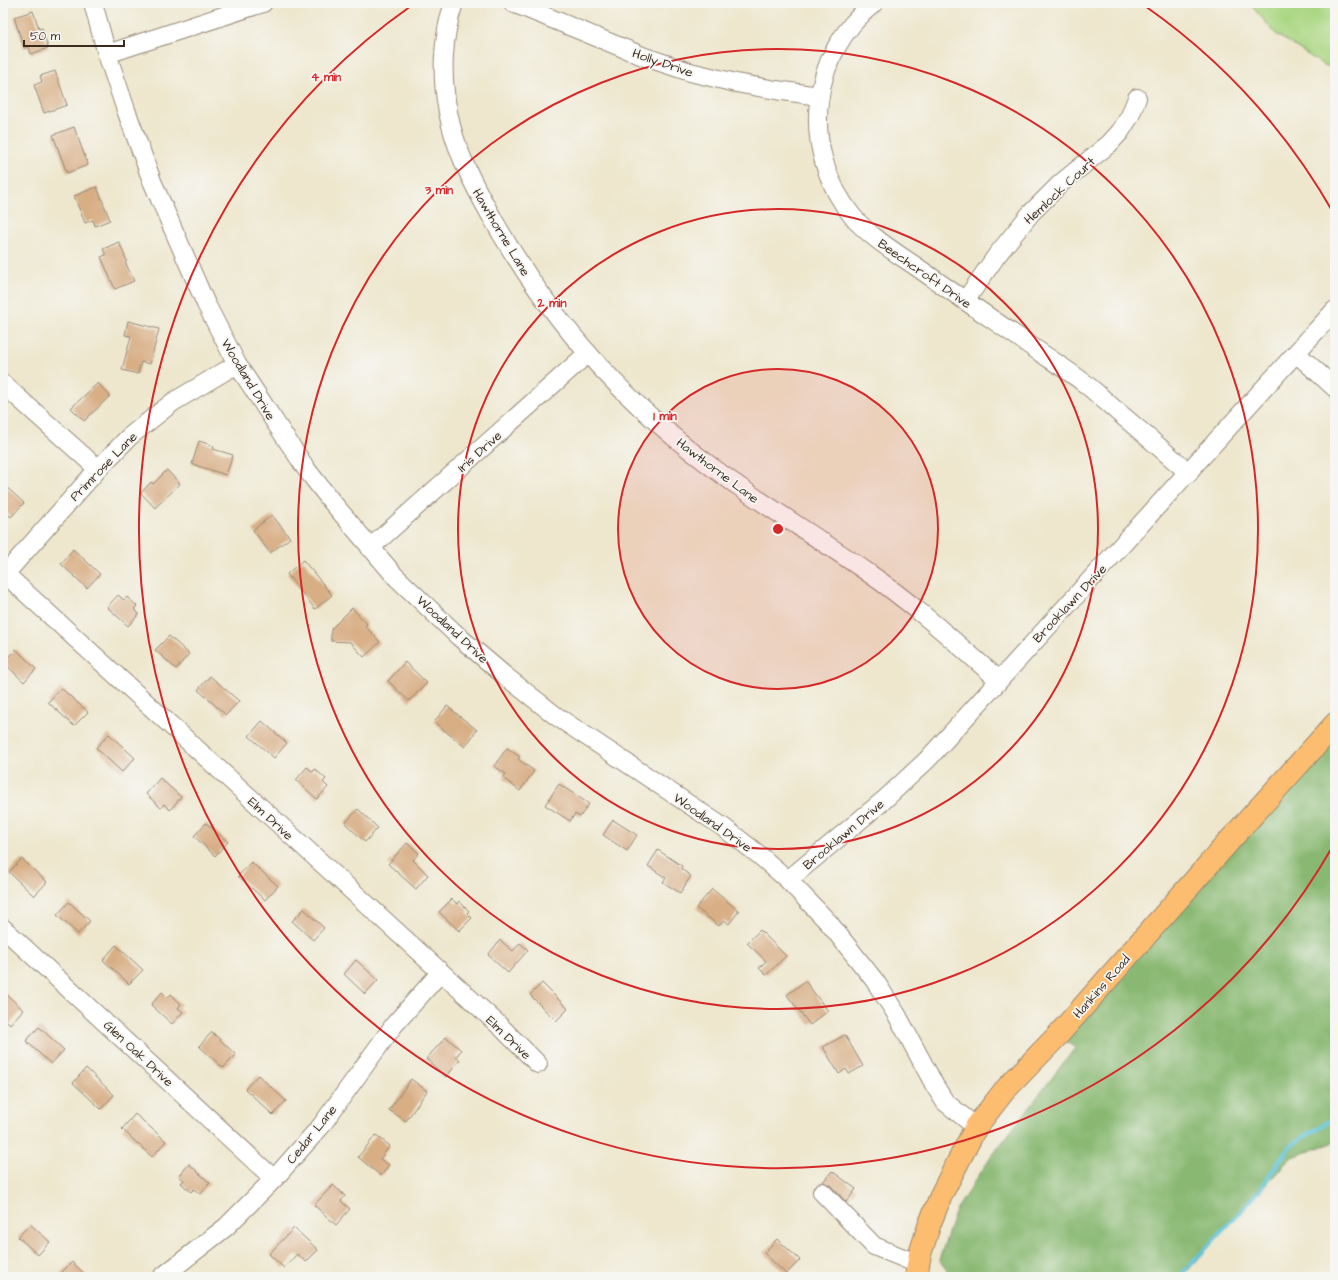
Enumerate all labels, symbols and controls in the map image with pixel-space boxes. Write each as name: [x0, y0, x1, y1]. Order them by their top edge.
scale bar: [24, 22, 124, 48]
text: 50 m: [30, 28, 61, 45]
street label: Holly Drive: [630, 44, 695, 83]
text: 4 min: [311, 69, 341, 86]
street label: Hemlock Court: [1020, 152, 1100, 228]
text: 3 min: [424, 182, 453, 199]
street label: Hawthorne Lane: [468, 185, 534, 280]
street label: Beechcroft Drive: [874, 235, 975, 313]
text: 2 min: [537, 295, 566, 312]
street label: Woodland Drive: [217, 335, 280, 424]
text: 1 min: [653, 408, 677, 425]
street label: Iris Drive: [454, 427, 506, 477]
street label: Primrose Lane: [66, 428, 141, 505]
street label: Hawthorne Lane: [672, 434, 762, 508]
centre of rings: [771, 522, 785, 536]
street label: Brooklawn Drive: [1029, 561, 1111, 647]
street label: Woodland Drive: [413, 592, 492, 668]
street label: Woodland Drive: [670, 789, 755, 857]
street label: Elm Drive: [244, 793, 297, 845]
street label: Brooklawn Drive: [799, 795, 888, 874]
street label: Hankins Road: [1069, 951, 1135, 1022]
street label: Elm Drive: [482, 1012, 535, 1064]
street label: Glen Oak Drive: [99, 1017, 177, 1091]
street label: Cedar Lane: [282, 1101, 341, 1168]

